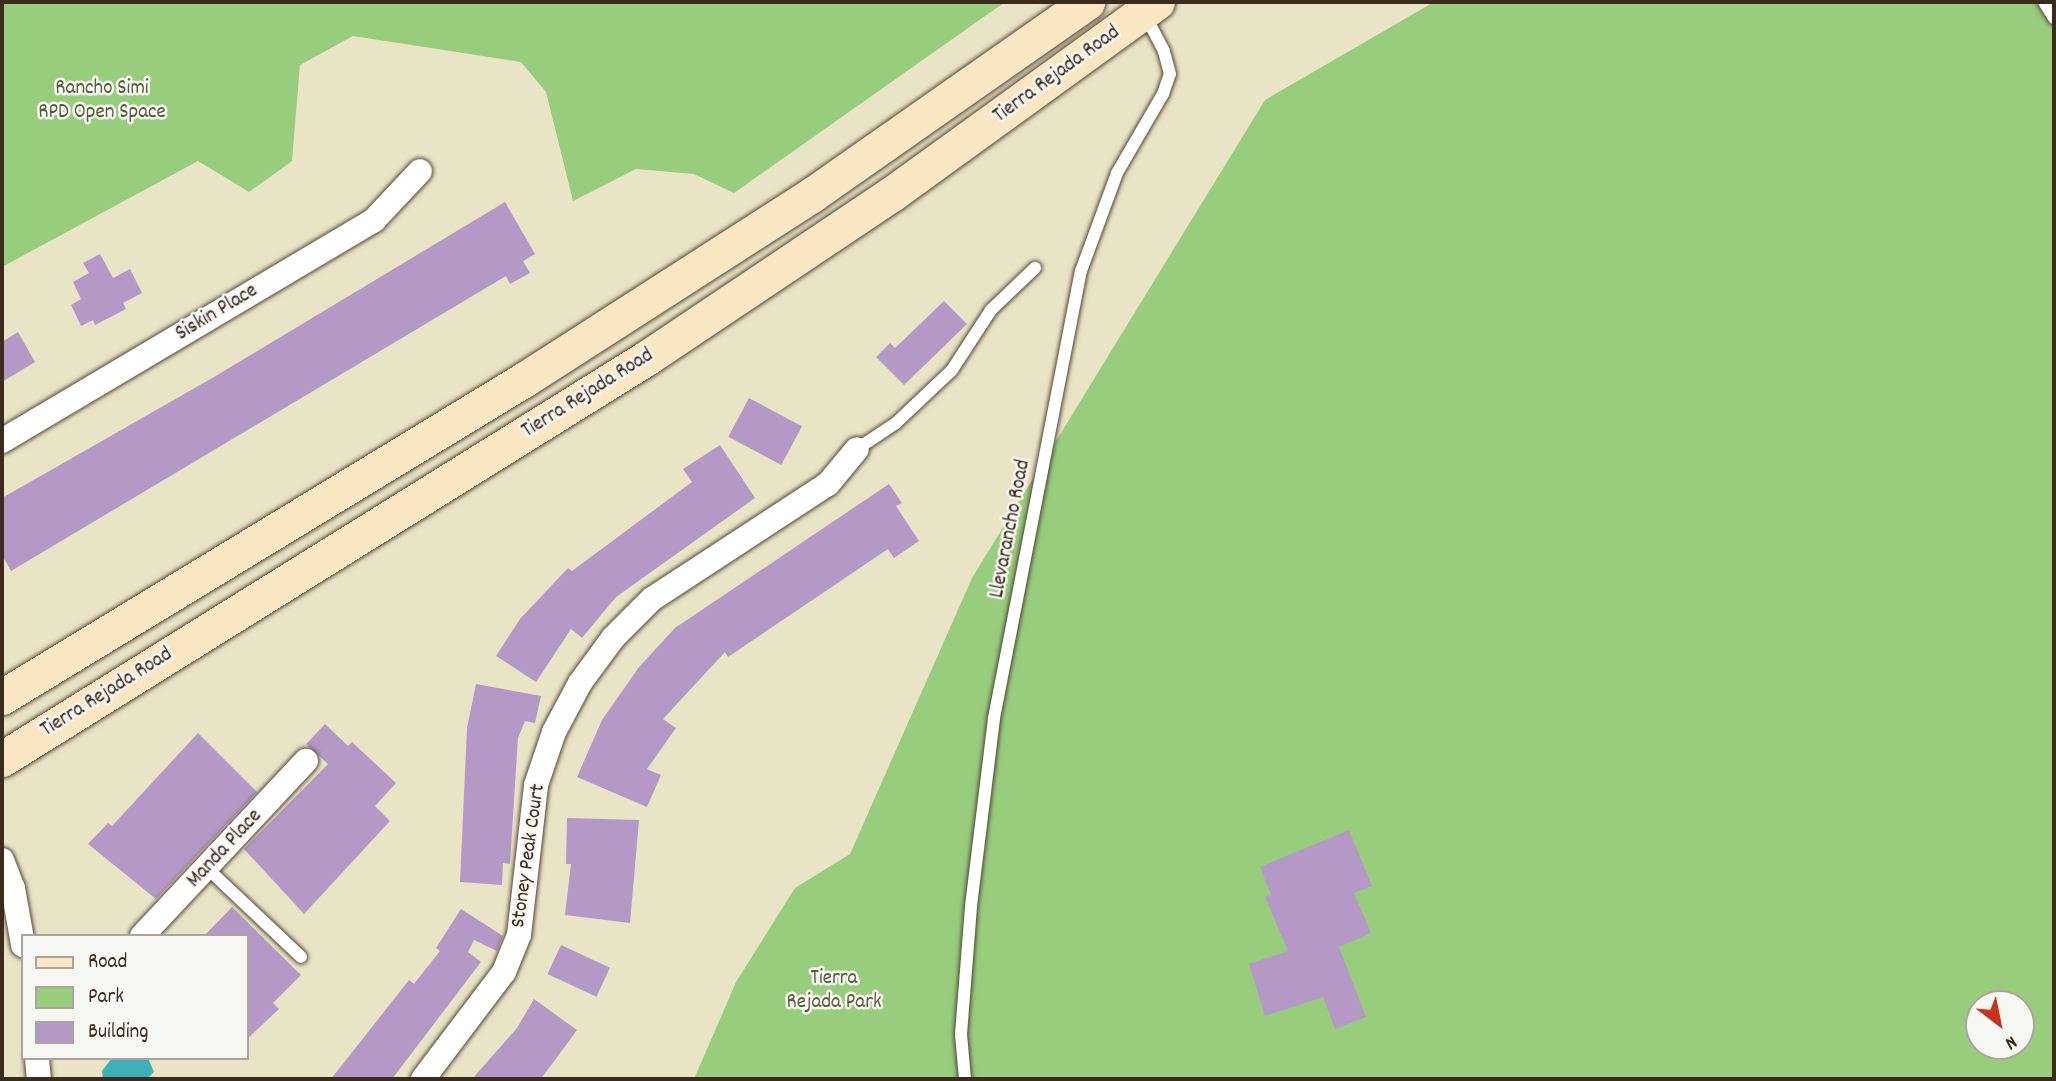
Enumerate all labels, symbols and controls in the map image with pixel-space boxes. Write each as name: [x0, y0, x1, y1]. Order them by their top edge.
street label: Tierra Rejada Road: [989, 21, 1125, 129]
park label: Rancho Simi RPD Open Space: [38, 76, 166, 126]
street label: Siskin Place: [172, 279, 262, 347]
street label: Tierra Rejada Road: [518, 343, 658, 445]
street label: Llevarancho Road: [985, 458, 1037, 600]
street label: Tierra Rejada Road: [37, 642, 177, 744]
street label: Stoney Peak Court: [506, 782, 552, 930]
street label: Manda Place: [182, 804, 268, 894]
legend: [21, 934, 248, 1060]
text: Road: [88, 948, 127, 978]
park label: Tierra Rejada Park: [786, 966, 882, 1016]
text: Park: [88, 983, 124, 1013]
north arrow: [1965, 990, 2035, 1060]
text: Building: [88, 1018, 148, 1048]
text: N: [1999, 1028, 2021, 1055]

